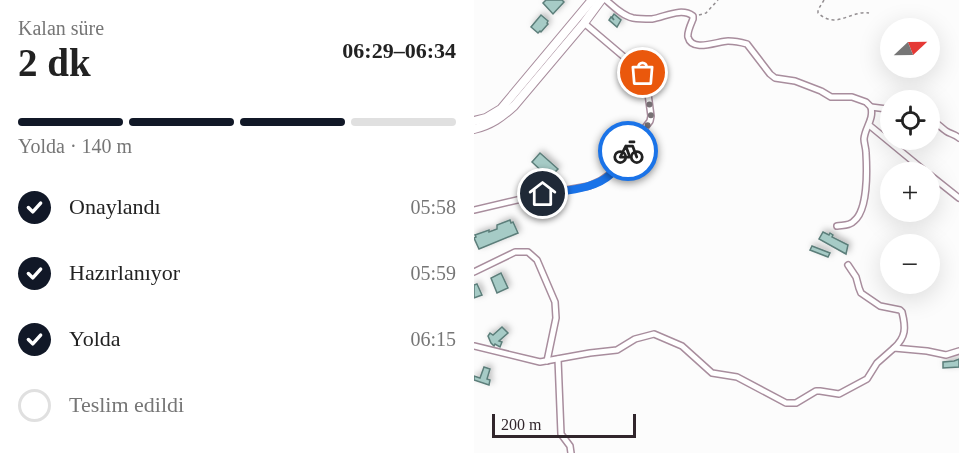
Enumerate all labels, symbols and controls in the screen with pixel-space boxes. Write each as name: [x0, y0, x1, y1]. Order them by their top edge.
text: Kalan süre: [18, 17, 104, 39]
north arrow: [880, 18, 940, 78]
map controls: [880, 18, 940, 294]
text: 06:29–06:34: [342, 38, 456, 63]
text: 2 dk: [18, 41, 91, 84]
pin: [617, 47, 668, 98]
icon: bag: [626, 56, 659, 89]
button: locate: [880, 90, 940, 150]
courier: [598, 121, 658, 181]
text: Yolda · 140 m: [18, 135, 132, 157]
icon: bike: [612, 135, 645, 168]
button: +: [880, 162, 940, 222]
pin: [517, 168, 568, 219]
icon: home: [526, 177, 559, 210]
icon: check: [18, 191, 51, 224]
text: Onaylandı: [69, 194, 161, 219]
text: 05:58: [410, 196, 456, 218]
button: −: [880, 234, 940, 294]
icon: check: [18, 257, 51, 290]
text: Hazırlanıyor: [69, 260, 180, 285]
text: 05:59: [410, 262, 456, 284]
icon: check: [18, 323, 51, 356]
text: Yolda: [69, 326, 121, 351]
text: 06:15: [410, 328, 456, 350]
text: Teslim edildi: [69, 392, 184, 417]
scale bar: [492, 411, 636, 438]
text: 200 m: [501, 416, 541, 433]

